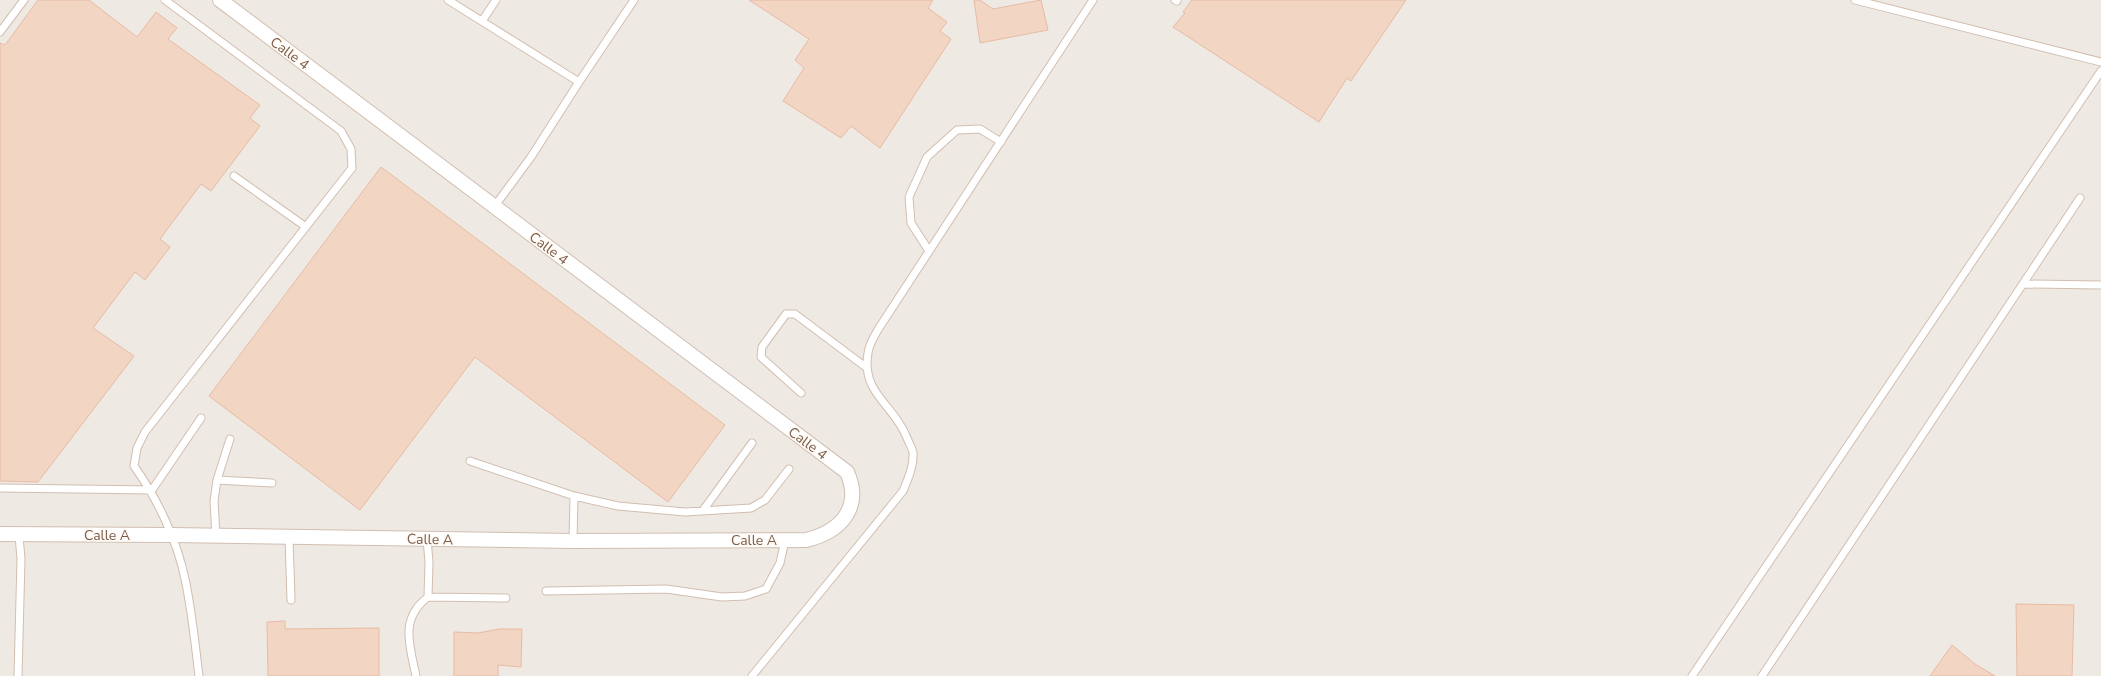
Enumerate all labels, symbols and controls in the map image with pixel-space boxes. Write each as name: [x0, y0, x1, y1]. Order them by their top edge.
street label: Calle 4: [266, 32, 313, 74]
street label: Calle 4: [525, 227, 572, 269]
street label: Calle 4: [784, 422, 831, 464]
street label: Calle A: [84, 526, 130, 545]
street label: Calle A: [407, 530, 453, 549]
street label: Calle A: [731, 531, 777, 550]

